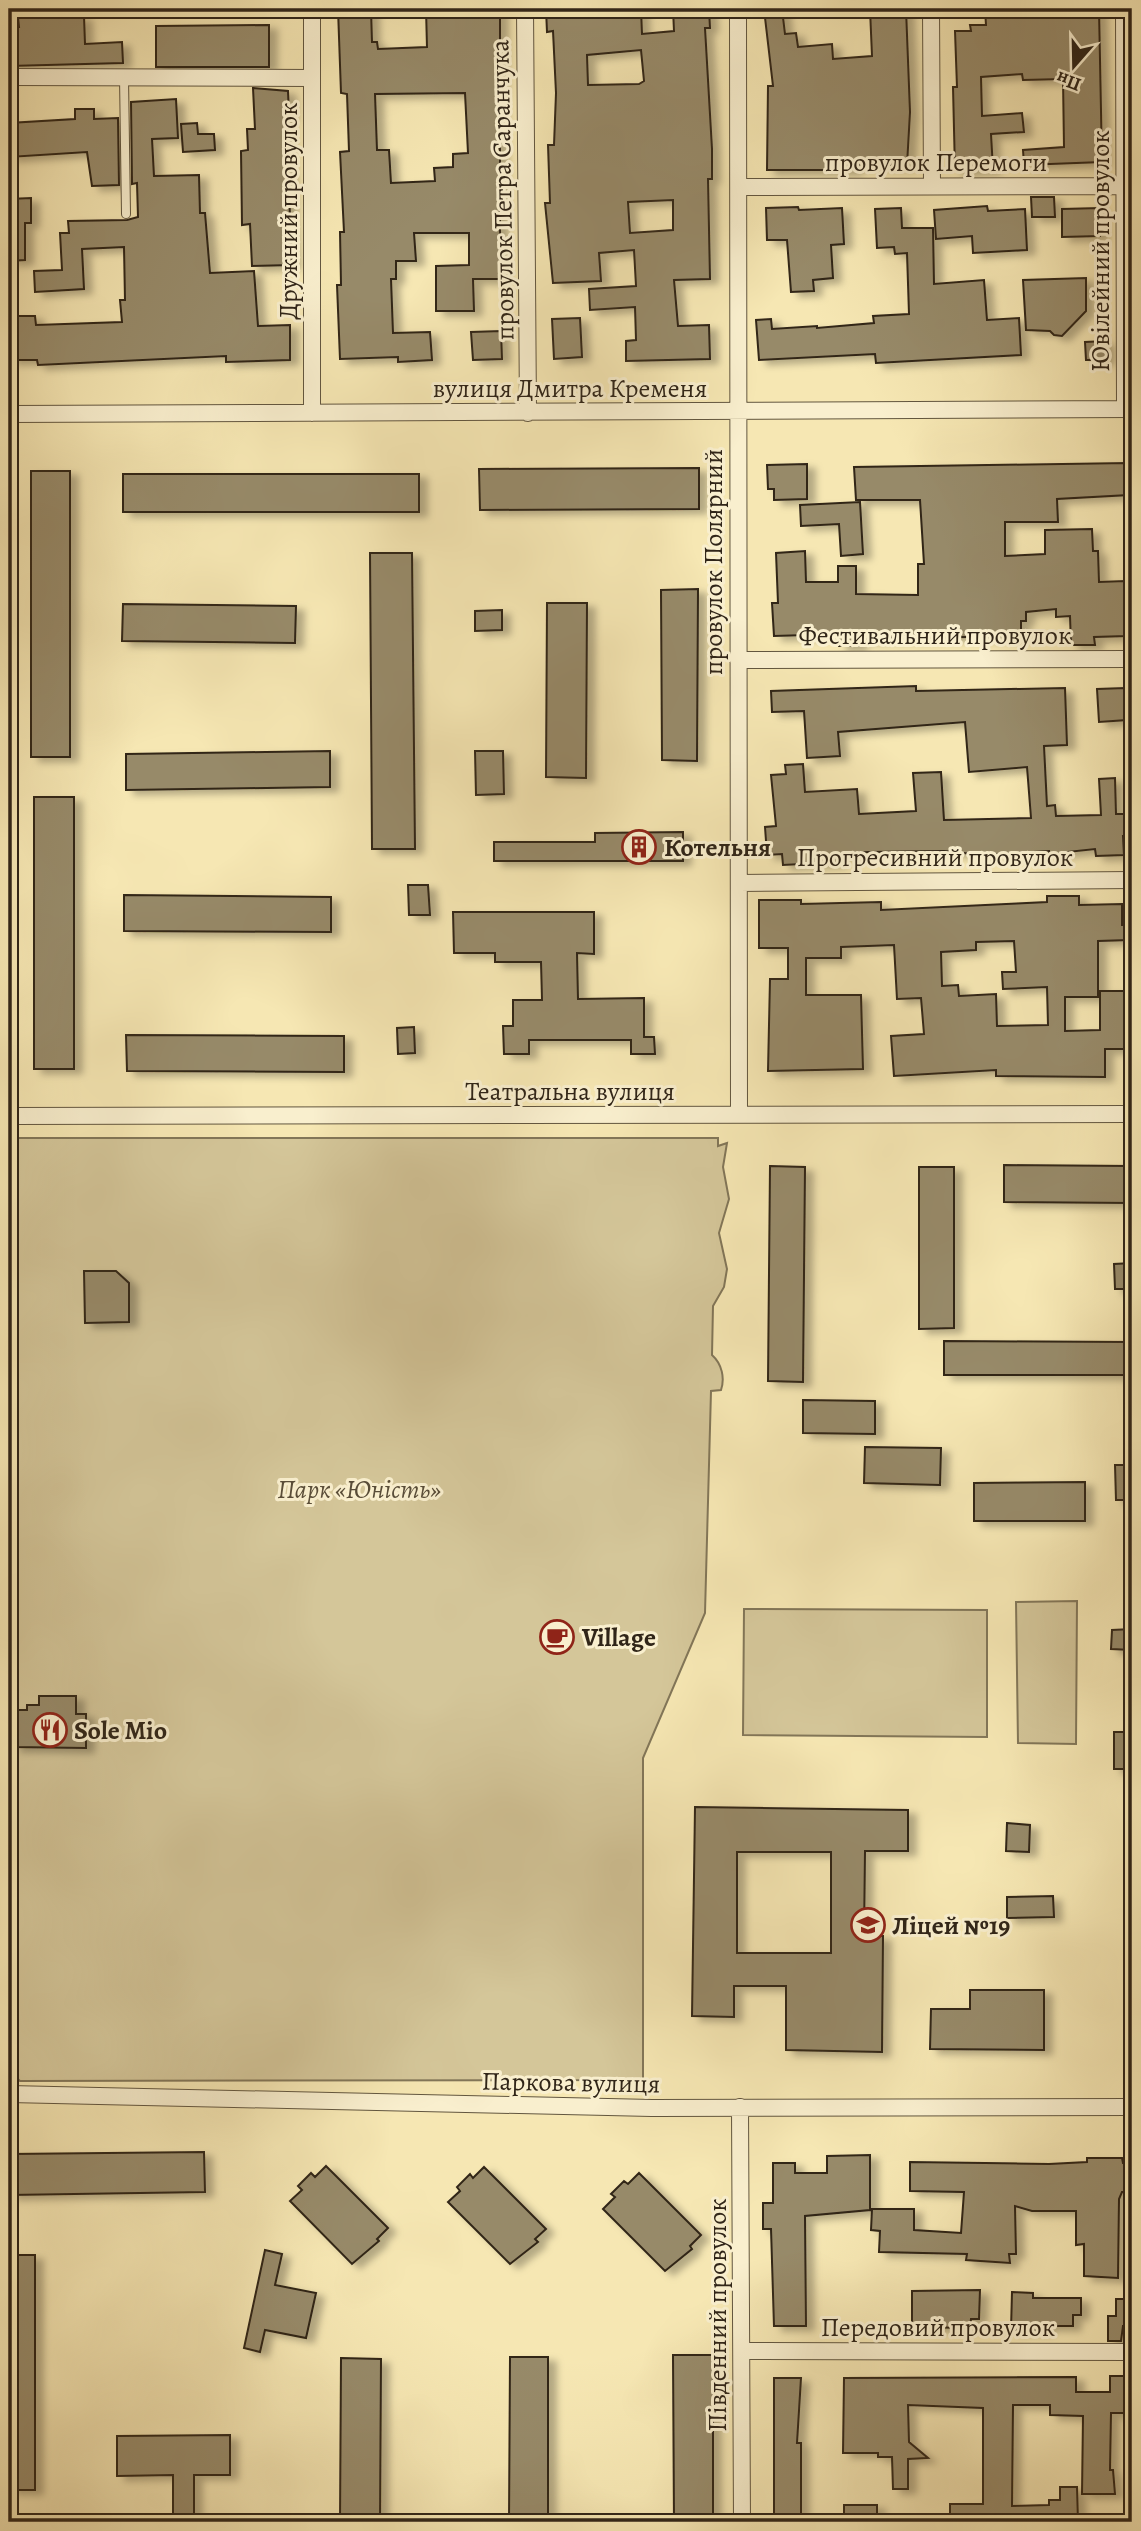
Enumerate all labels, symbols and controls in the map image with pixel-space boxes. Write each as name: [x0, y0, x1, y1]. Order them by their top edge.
north arrow: [1040, 32, 1110, 102]
street label: провулок Петра Саранчука: [482, 39, 523, 341]
text: Пн: [1052, 65, 1085, 97]
street label: Дружний провулок: [271, 102, 306, 320]
street label: Ювілейний провулок: [1083, 130, 1118, 372]
street label: провулок Перемоги: [825, 145, 1047, 180]
street label: вулиця Дмитра Кременя: [433, 371, 707, 406]
street label: провулок Полярний: [696, 449, 731, 675]
street label: Фестивальний провулок: [799, 618, 1071, 653]
building icon: Котельня: [620, 828, 658, 866]
place label: Котельня: [664, 830, 771, 865]
street label: Прогресивний провулок: [797, 840, 1073, 875]
street label: Театральна вулиця: [465, 1074, 675, 1109]
park label: Парк «Юність»: [277, 1472, 441, 1507]
cafe icon: Village: [538, 1618, 576, 1656]
place label: Village: [581, 1620, 656, 1655]
restaurant icon: Sole Mio: [31, 1711, 69, 1749]
place label: Sole Mio: [74, 1713, 167, 1748]
school or university icon: Ліцей №19: [849, 1906, 887, 1944]
place label: Ліцей №19: [892, 1908, 1010, 1943]
street label: Паркова вулиця: [481, 2063, 661, 2102]
street label: Південний провулок: [700, 2198, 735, 2432]
street label: Передовий провулок: [821, 2310, 1055, 2345]

